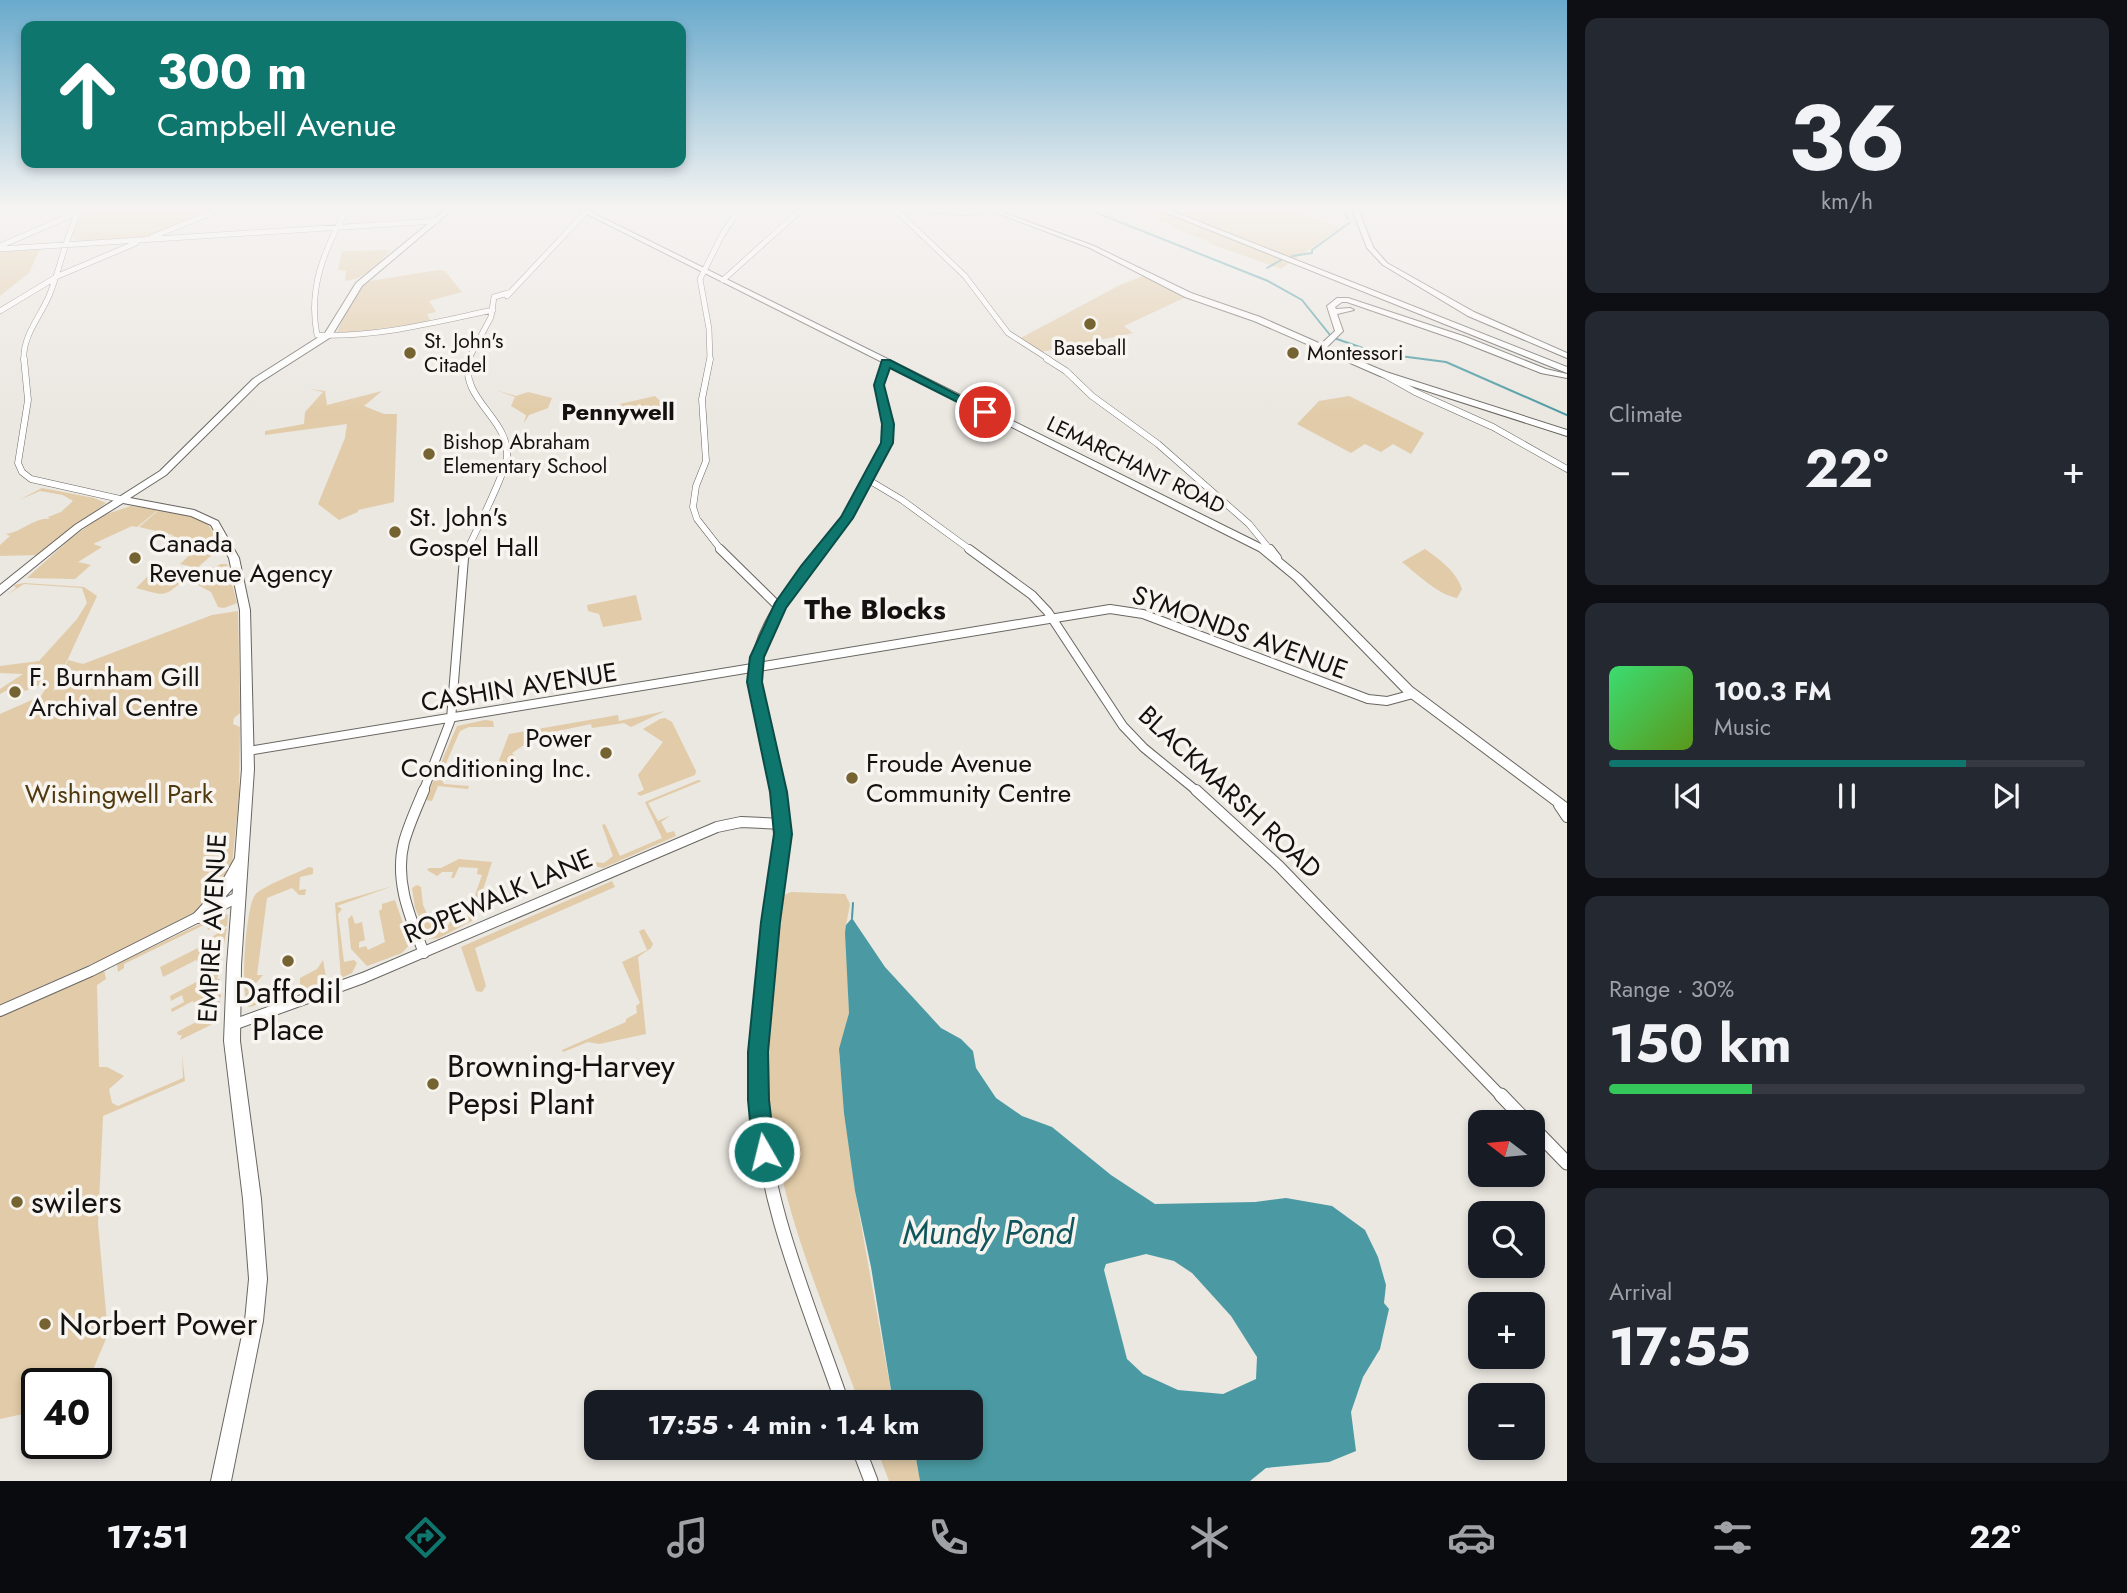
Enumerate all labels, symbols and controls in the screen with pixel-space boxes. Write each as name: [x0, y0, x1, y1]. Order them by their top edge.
text: 300 m: [157, 37, 307, 107]
icon: ahead: [42, 49, 133, 140]
text: 36: [1788, 73, 1906, 204]
text: Campbell Avenue: [157, 102, 396, 148]
text: km/h: [1821, 184, 1873, 218]
marker: Baseball: [1082, 316, 1098, 332]
place label: St. John's Citadel: [424, 326, 503, 380]
place label: Baseball: [1054, 333, 1126, 363]
place label: Montessori: [1307, 338, 1403, 368]
marker: St. John's Citadel: [402, 345, 418, 361]
marker: Montessori: [1285, 345, 1301, 361]
pin: [955, 382, 1015, 442]
icon: arrive: [966, 393, 1004, 431]
district label: Pennywell: [561, 394, 675, 429]
text: Climate: [1609, 397, 1682, 431]
street label: LEMARCHANT ROAD: [1042, 409, 1230, 521]
place label: Bishop Abraham Elementary School: [443, 427, 607, 481]
text: 22°: [1805, 431, 1888, 507]
text: −: [1609, 442, 1631, 497]
text: +: [2062, 442, 2085, 497]
marker: Bishop Abraham Elementary School: [421, 446, 437, 462]
place label: St. John's Gospel Hall: [409, 498, 539, 566]
place label: Canada Revenue Agency: [149, 524, 333, 592]
marker: St. John's Gospel Hall: [387, 524, 403, 540]
marker: Canada Revenue Agency: [127, 550, 143, 566]
street label: SYMONDS AVENUE: [1127, 575, 1353, 689]
district label: The Blocks: [804, 589, 946, 630]
street label: CASHIN AVENUE: [418, 653, 620, 721]
place label: F. Burnham Gill Archival Centre: [29, 658, 200, 726]
text: 100.3 FM: [1714, 672, 1832, 710]
marker: F. Burnham Gill Archival Centre: [7, 684, 23, 700]
street label: BLACKMARSH ROAD: [1130, 697, 1330, 887]
text: Music: [1714, 710, 1771, 744]
place label: Power Conditioning Inc.: [401, 719, 592, 787]
place label: Froude Avenue Community Centre: [866, 744, 1071, 812]
marker: Power Conditioning Inc.: [598, 745, 614, 761]
marker: Froude Avenue Community Centre: [844, 770, 860, 786]
park label: Wishingwell Park: [25, 775, 214, 813]
icon: previous: [1669, 777, 1707, 815]
icon: pause: [1828, 777, 1866, 815]
icon: next: [1987, 777, 2025, 815]
street label: EMPIRE AVENUE: [188, 832, 236, 1024]
street label: ROPEWALK LANE: [397, 839, 599, 953]
marker: Daffodil Place: [280, 953, 296, 969]
place label: Daffodil Place: [235, 969, 341, 1052]
text: Range · 30%: [1609, 972, 1734, 1006]
text: 150 km: [1609, 1006, 1792, 1082]
place label: Browning-Harvey Pepsi Plant: [447, 1043, 676, 1126]
marker: Browning-Harvey Pepsi Plant: [425, 1076, 441, 1092]
north arrow: [1468, 1110, 1545, 1186]
map controls: [1468, 1110, 1545, 1460]
position arrow: [727, 1115, 801, 1189]
place label: swilers: [31, 1179, 122, 1225]
marker: swilers: [9, 1194, 25, 1210]
button: search: [1468, 1201, 1545, 1278]
water label: Mundy Pond: [903, 1209, 1075, 1256]
text: Arrival: [1609, 1275, 1672, 1309]
button: +: [1468, 1292, 1545, 1369]
place label: Norbert Power: [59, 1301, 258, 1347]
text: 17:55: [1609, 1309, 1751, 1385]
marker: Norbert Power: [37, 1316, 53, 1332]
speed limit sign: 40: [21, 1368, 112, 1459]
button: −: [1468, 1383, 1545, 1460]
text: 17:55 · 4 min · 1.4 km: [647, 1406, 920, 1444]
icon: directions: [401, 1513, 450, 1562]
icon: music: [663, 1513, 712, 1562]
icon: phone: [924, 1513, 973, 1562]
icon: climate: [1185, 1513, 1234, 1562]
icon: car: [1447, 1513, 1496, 1562]
icon: filters: [1708, 1513, 1757, 1562]
text: 17:51: [106, 1514, 189, 1560]
text: 22°: [1969, 1514, 2021, 1560]

